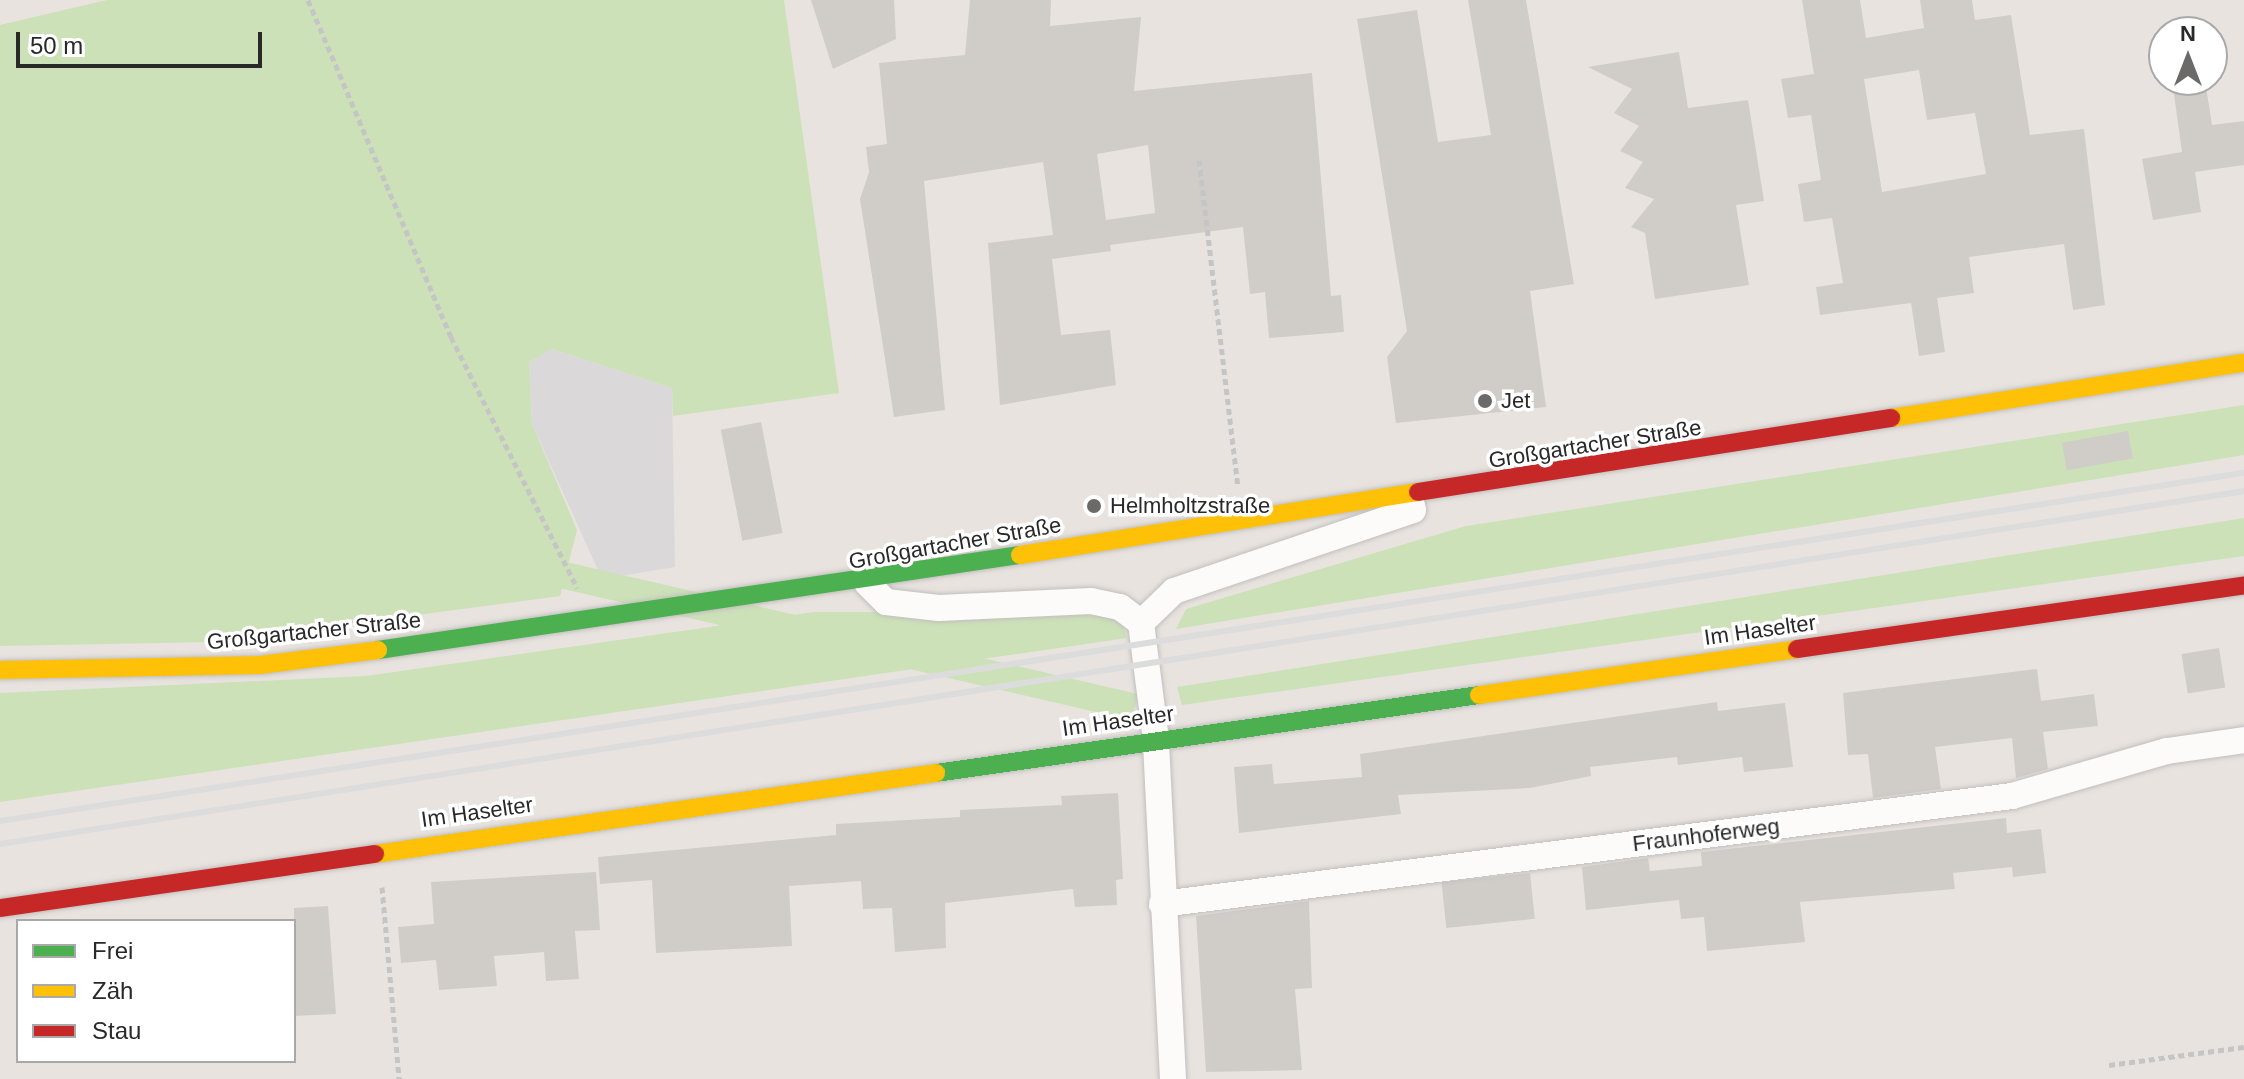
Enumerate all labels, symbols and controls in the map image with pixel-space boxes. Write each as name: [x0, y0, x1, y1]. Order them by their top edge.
scale bar: [20, 16, 266, 66]
north arrow: [2148, 16, 2228, 96]
text: N: [2180, 21, 2196, 46]
text: 50 m: [30, 32, 83, 59]
place label: Jet: [1501, 388, 1530, 414]
marker: Jet: [1476, 392, 1494, 410]
street label: Großgartacher Straße: [1487, 414, 1703, 474]
place label: Helmholtzstraße: [1110, 493, 1270, 519]
marker: Helmholtzstraße: [1085, 497, 1103, 515]
street label: Großgartacher Straße: [847, 511, 1063, 575]
street label: Großgartacher Straße: [206, 607, 422, 655]
street label: Im Haselter: [1702, 609, 1818, 651]
street label: Im Haselter: [1060, 700, 1176, 742]
street label: Im Haselter: [419, 791, 535, 833]
street label: Fraunhoferweg: [1631, 813, 1781, 857]
legend: [16, 919, 296, 1063]
text: Frei: [92, 937, 133, 964]
text: Zäh: [92, 977, 133, 1004]
text: Stau: [92, 1017, 141, 1044]

